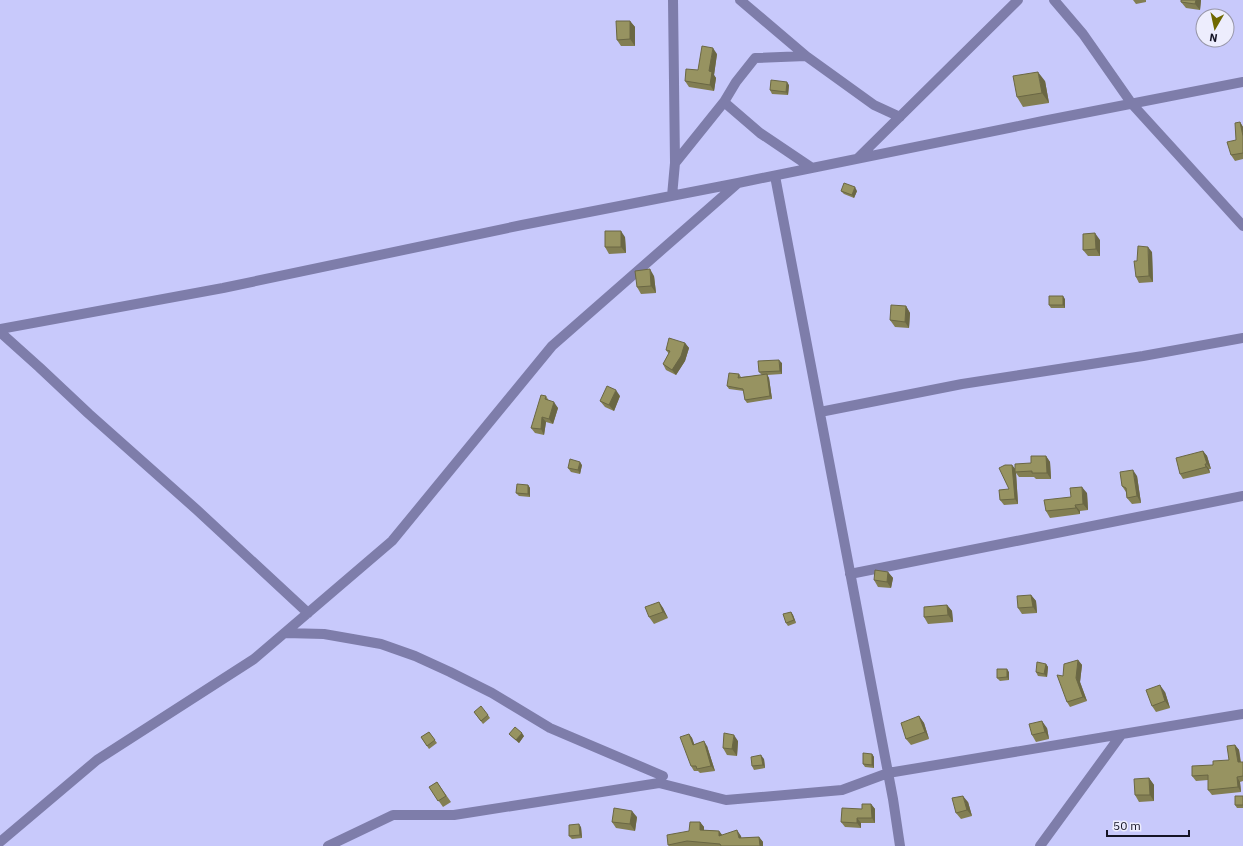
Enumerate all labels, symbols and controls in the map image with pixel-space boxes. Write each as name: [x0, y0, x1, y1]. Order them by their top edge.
north arrow: [1195, 8, 1235, 48]
text: N: [1208, 30, 1218, 45]
scale bar: [1107, 812, 1189, 838]
text: 50 m: [1113, 818, 1141, 833]

